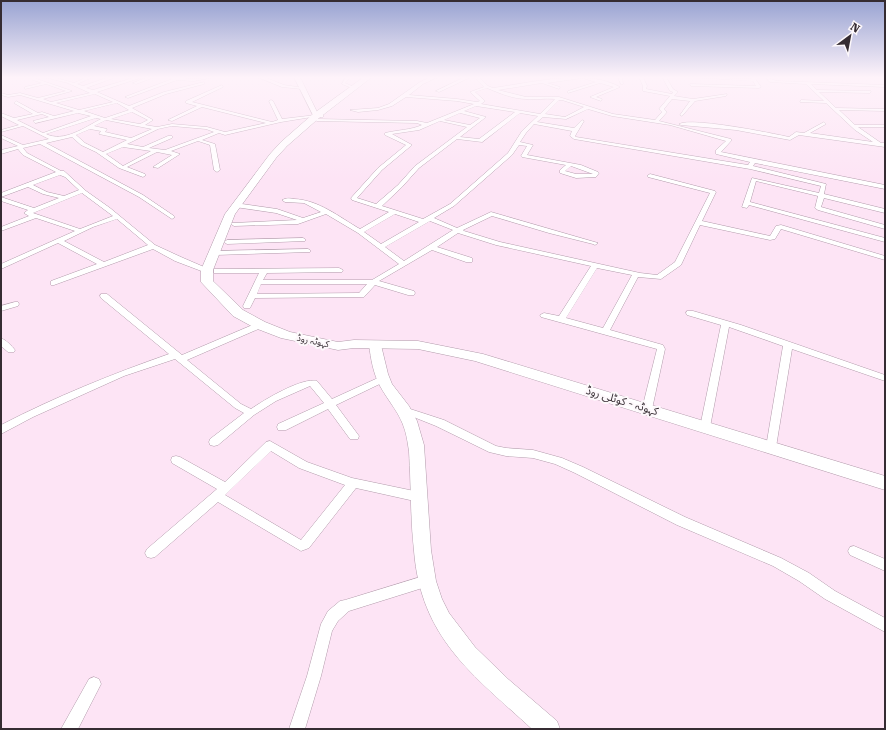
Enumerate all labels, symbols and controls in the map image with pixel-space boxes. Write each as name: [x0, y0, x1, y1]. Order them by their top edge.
north arrow: [830, 16, 870, 56]
text: N: [848, 20, 863, 36]
street label: کہوٹہ روڈ: [296, 332, 330, 350]
street label: کہوٹہ - کوٹلی روڈ: [584, 384, 660, 418]

